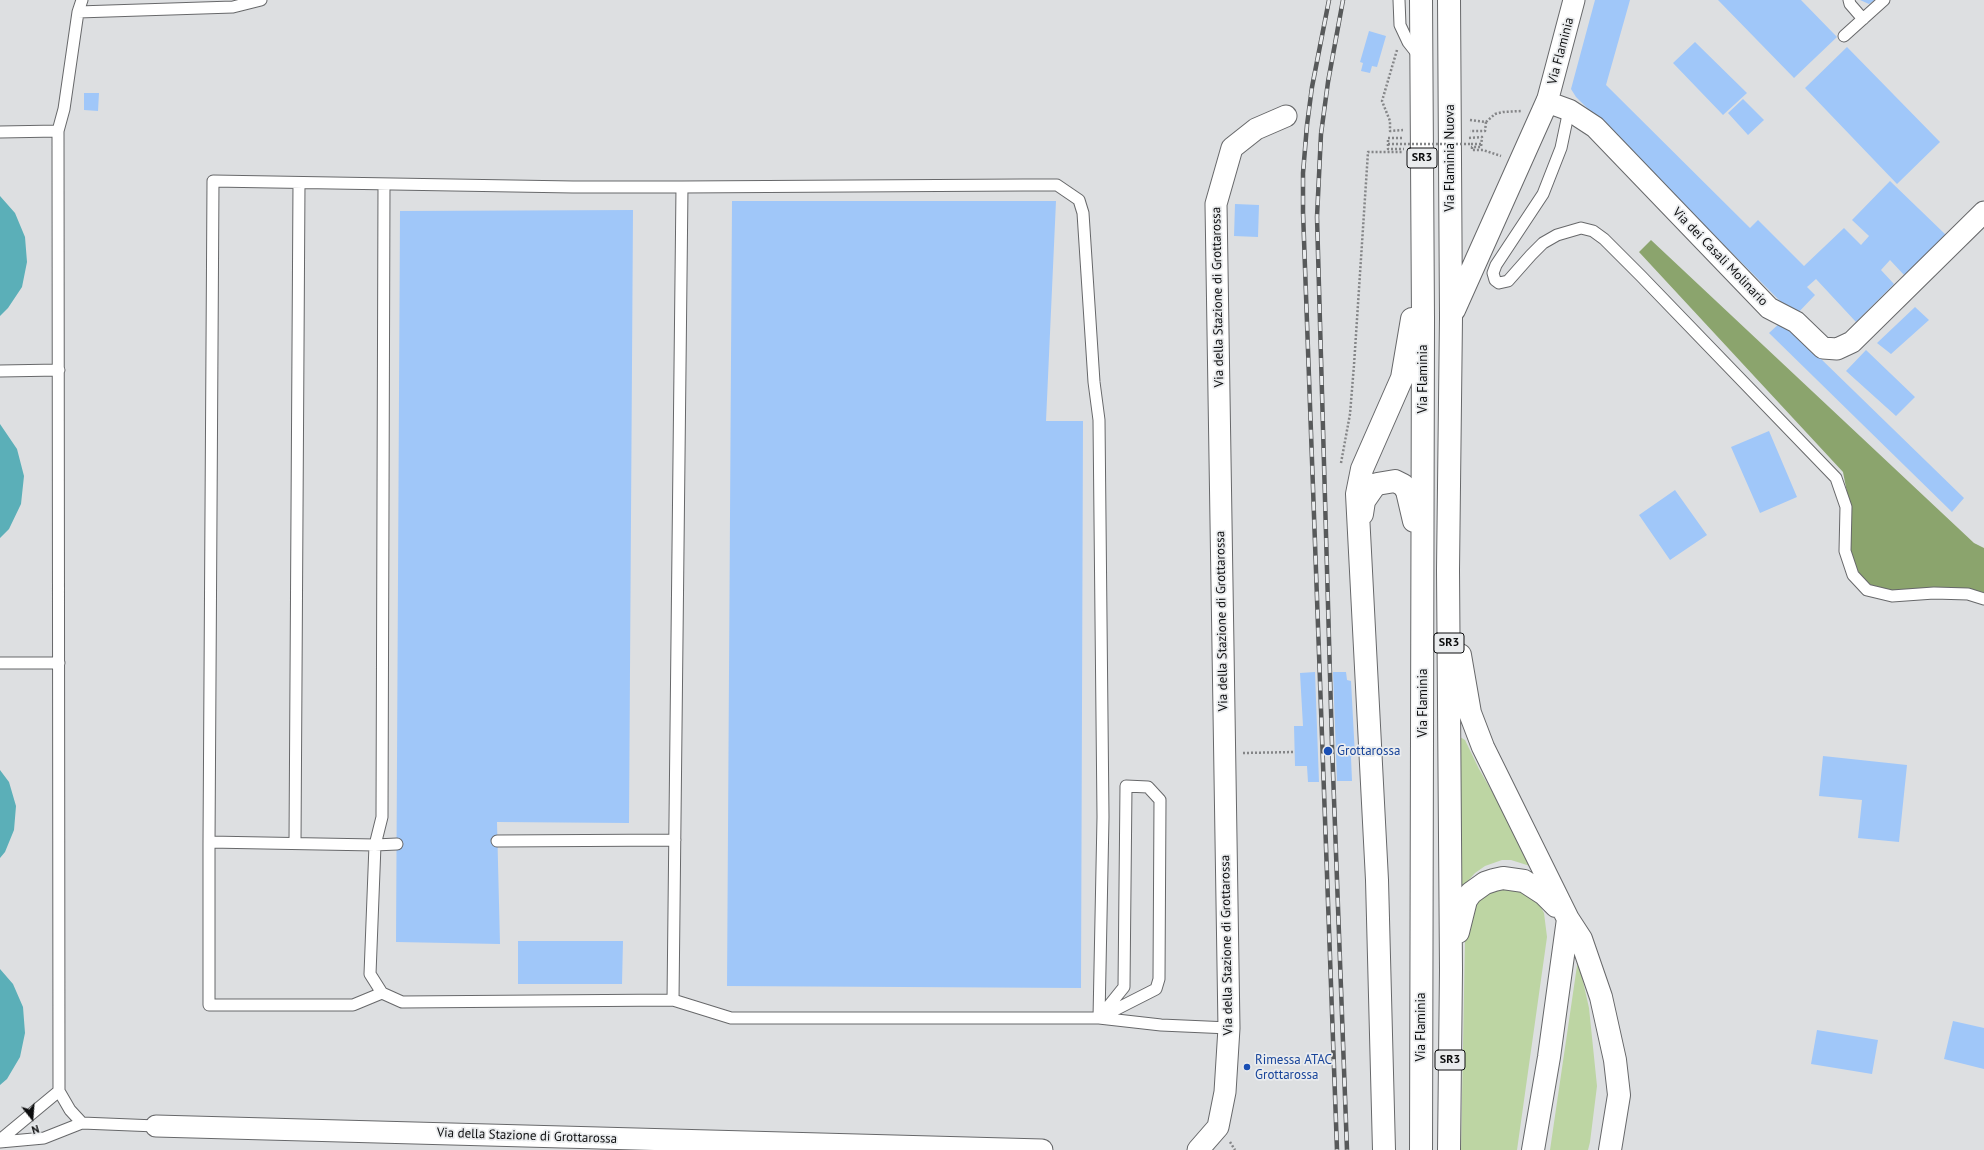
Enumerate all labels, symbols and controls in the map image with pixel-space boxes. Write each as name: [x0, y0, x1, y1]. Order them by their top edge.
street label: Via Flaminia: [1545, 16, 1577, 86]
street label: Via Flaminia Nuova: [1442, 104, 1458, 212]
road number: SR3: [1407, 148, 1437, 168]
street label: Via dei Casali Molinario: [1669, 205, 1771, 309]
street label: Via della Stazione di Grottarossa: [1209, 207, 1227, 387]
street label: Via Flaminia: [1415, 345, 1431, 413]
street label: Via della Stazione di Grottarossa: [1213, 531, 1231, 711]
road number: SR3: [1434, 633, 1464, 653]
street label: Via Flaminia: [1415, 669, 1431, 737]
place label: Grottarossa: [1337, 743, 1400, 759]
marker: Grottarossa: [1322, 745, 1334, 757]
street label: Via della Stazione di Grottarossa: [1218, 855, 1236, 1035]
street label: Via Flaminia: [1413, 993, 1429, 1061]
road number: SR3: [1435, 1050, 1465, 1070]
place label: Rimessa ATAC Grottarossa: [1255, 1052, 1332, 1083]
marker: Rimessa ATAC Grottarossa: [1242, 1062, 1252, 1072]
north arrow: [12, 1098, 52, 1138]
text: N: [30, 1122, 41, 1137]
street label: Via della Stazione di Grottarossa: [437, 1125, 617, 1147]

